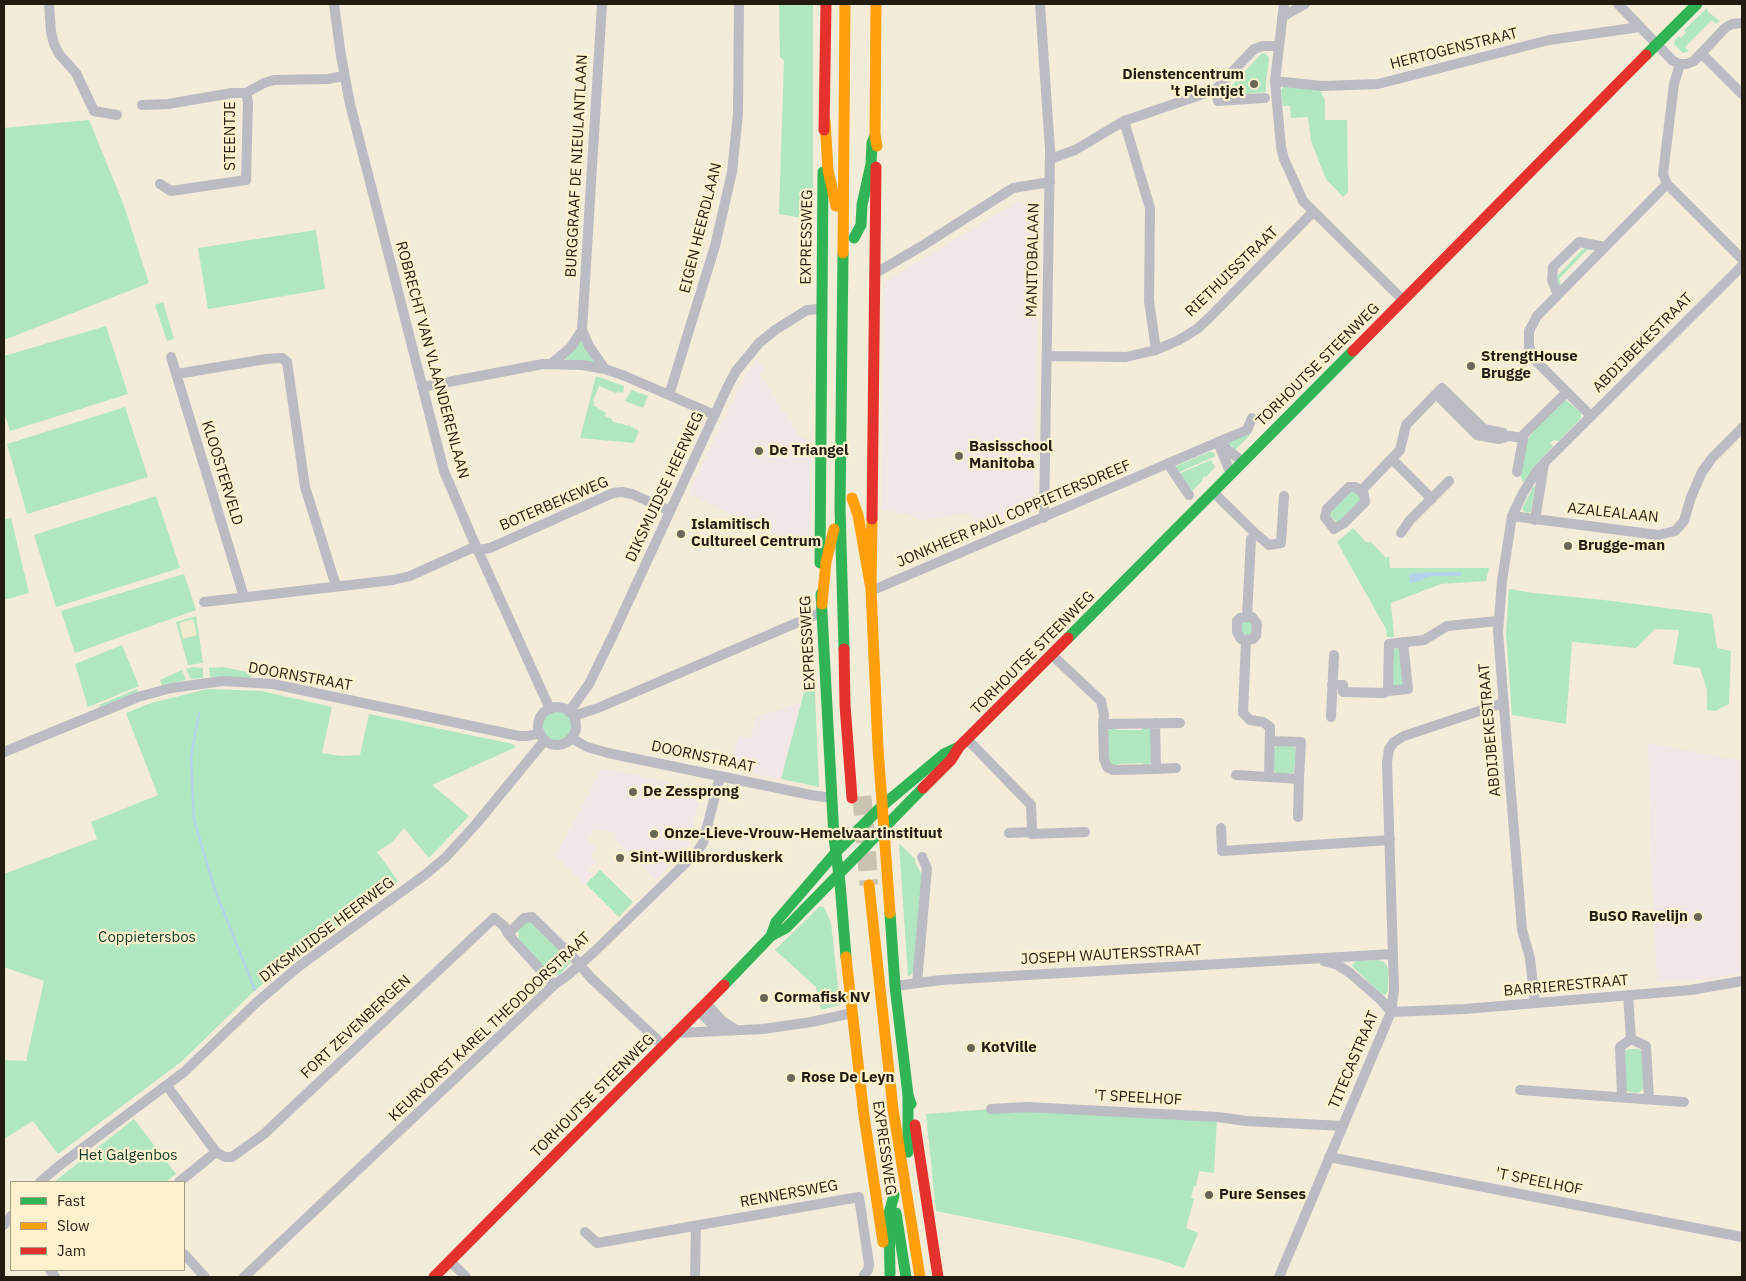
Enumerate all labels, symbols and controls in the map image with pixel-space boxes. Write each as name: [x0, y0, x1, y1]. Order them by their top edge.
street label: HERTOGENSTRAAT: [1388, 24, 1520, 74]
street label: BURGGRAAF DE NIEULANTLAAN: [562, 54, 592, 278]
place label: Dienstencentrum 't Pleintjet: [1122, 66, 1244, 101]
marker: Dienstencentrum 't Pleintjet: [1248, 78, 1260, 90]
street label: STEENTJE: [222, 101, 240, 171]
street label: EIGEN HEERDLAAN: [676, 161, 726, 295]
street label: EXPRESSWEG: [797, 189, 817, 285]
street label: MANITOBALAAN: [1023, 203, 1043, 317]
street label: RIETHUISSTRAAT: [1182, 223, 1282, 321]
street label: ROBRECHT VAN VLAANDERENLAAN: [392, 239, 472, 481]
street label: ABDIJBEKESTRAAT: [1589, 289, 1697, 397]
street label: TORHOUTSE STEENWEG: [1253, 300, 1383, 430]
place label: StrengtHouse Brugge: [1481, 348, 1578, 383]
marker: StrengtHouse Brugge: [1465, 360, 1477, 372]
street label: DIKSMUIDSE HEERWEG: [622, 409, 708, 565]
street label: KLOOSTERVELD: [198, 419, 246, 527]
place label: Basisschool Manitoba: [969, 438, 1053, 473]
place label: De Triangel: [769, 442, 848, 460]
marker: De Triangel: [753, 445, 765, 457]
marker: Basisschool Manitoba: [953, 450, 965, 462]
street label: JONKHEER PAUL COPPIETERSDREEF: [894, 456, 1134, 572]
street label: BOTERBEKEWEG: [497, 473, 611, 535]
street label: AZALEALAAN: [1566, 499, 1660, 527]
place label: Islamitisch Cultureel Centrum: [691, 516, 821, 551]
marker: Islamitisch Cultureel Centrum: [675, 528, 687, 540]
place label: Brugge-man: [1578, 537, 1665, 555]
marker: Brugge-man: [1562, 540, 1574, 552]
street label: TORHOUTSE STEENWEG: [968, 588, 1098, 718]
street label: EXPRESSWEG: [797, 595, 819, 691]
street label: DOORNSTRAAT: [247, 659, 353, 695]
street label: ABDIJBEKESTRAAT: [1475, 663, 1505, 797]
street label: DOORNSTRAAT: [650, 737, 756, 777]
place label: De Zessprong: [643, 783, 739, 801]
marker: De Zessprong: [627, 786, 639, 798]
place label: Onze-Lieve-Vrouw-Hemelvaartinstituut: [664, 825, 943, 843]
marker: Onze-Lieve-Vrouw-Hemelvaartinstituut: [648, 828, 660, 840]
place label: Sint-Willibrorduskerk: [630, 849, 783, 867]
marker: Sint-Willibrorduskerk: [614, 852, 626, 864]
street label: DIKSMUIDSE HEERWEG: [256, 874, 398, 986]
place label: BuSO Ravelijn: [1589, 908, 1688, 926]
marker: BuSO Ravelijn: [1692, 911, 1704, 923]
park label: Coppietersbos: [98, 929, 196, 947]
street label: KEURVORST KAREL THEODOORSTRAAT: [385, 929, 595, 1125]
street label: JOSEPH WAUTERSSTRAAT: [1020, 941, 1202, 969]
street label: FORT ZEVENBERGEN: [297, 971, 415, 1083]
street label: BARRIERESTRAAT: [1503, 972, 1629, 1000]
place label: Cormafisk NV: [774, 989, 870, 1007]
marker: Cormafisk NV: [758, 992, 770, 1004]
street label: TITECASTRAAT: [1325, 1008, 1383, 1112]
street label: TORHOUTSE STEENWEG: [528, 1031, 658, 1161]
place label: KotVille: [981, 1039, 1037, 1057]
marker: KotVille: [965, 1042, 977, 1054]
place label: Rose De Leyn: [801, 1069, 894, 1087]
marker: Rose De Leyn: [785, 1072, 797, 1084]
street label: 'T SPEELHOF: [1093, 1087, 1183, 1109]
street label: EXPRESSWEG: [868, 1100, 900, 1196]
park label: Het Galgenbos: [78, 1147, 178, 1165]
street label: 'T SPEELHOF: [1494, 1165, 1584, 1199]
street label: RENNERSWEG: [739, 1177, 839, 1211]
legend: [10, 1181, 185, 1271]
place label: Pure Senses: [1219, 1186, 1306, 1204]
marker: Pure Senses: [1203, 1189, 1215, 1201]
text: Fast: [57, 1191, 85, 1210]
text: Slow: [57, 1216, 90, 1235]
text: Jam: [57, 1241, 86, 1260]

